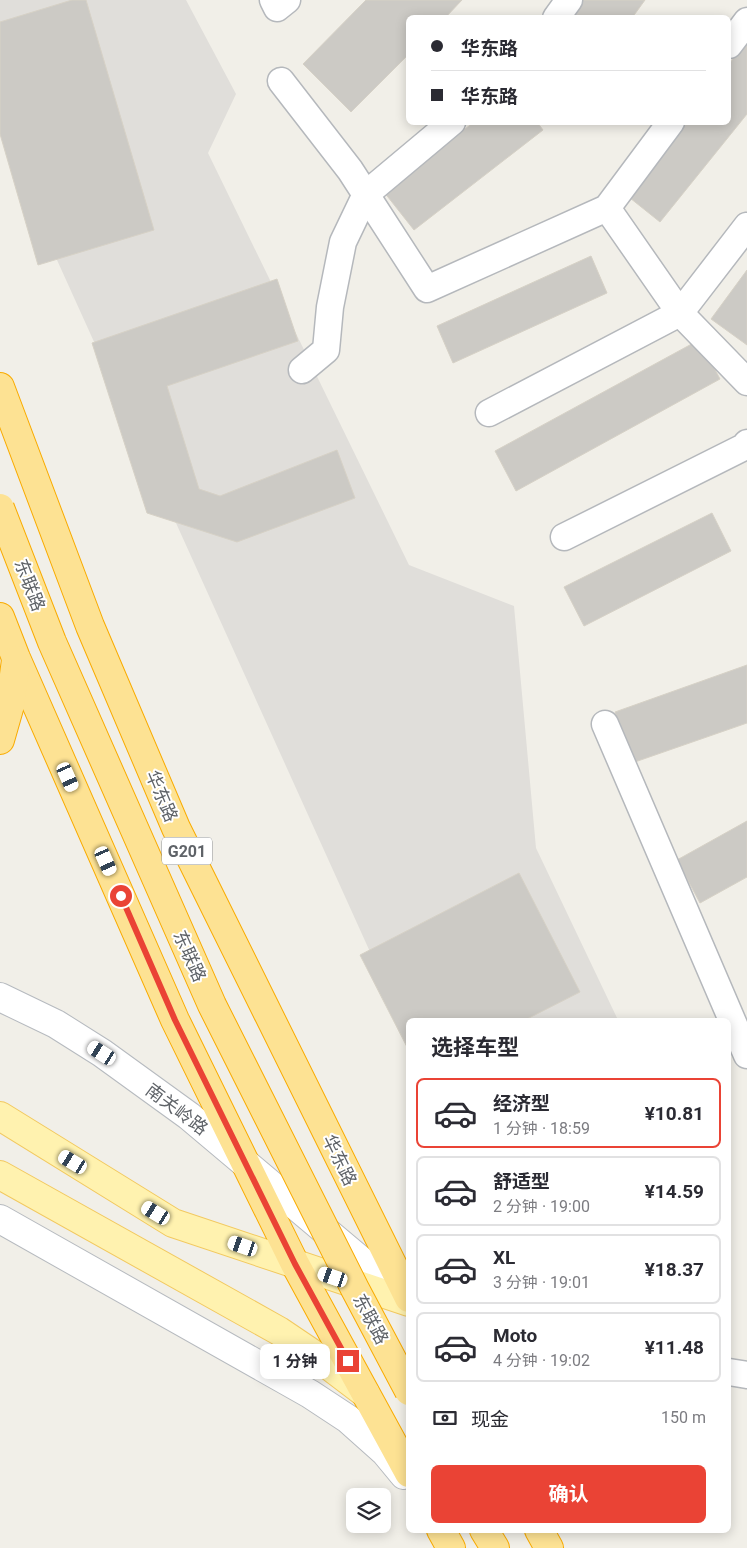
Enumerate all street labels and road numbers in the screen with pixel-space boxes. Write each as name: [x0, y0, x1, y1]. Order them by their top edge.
street label: 东联路: [11, 556, 49, 614]
street label: 华东路: [142, 767, 182, 825]
road number: G201: [162, 838, 212, 864]
street label: 东联路: [169, 927, 211, 985]
street label: 南关岭路: [142, 1079, 212, 1139]
street label: 华东路: [319, 1131, 361, 1189]
street label: 东联路: [349, 1290, 393, 1348]

